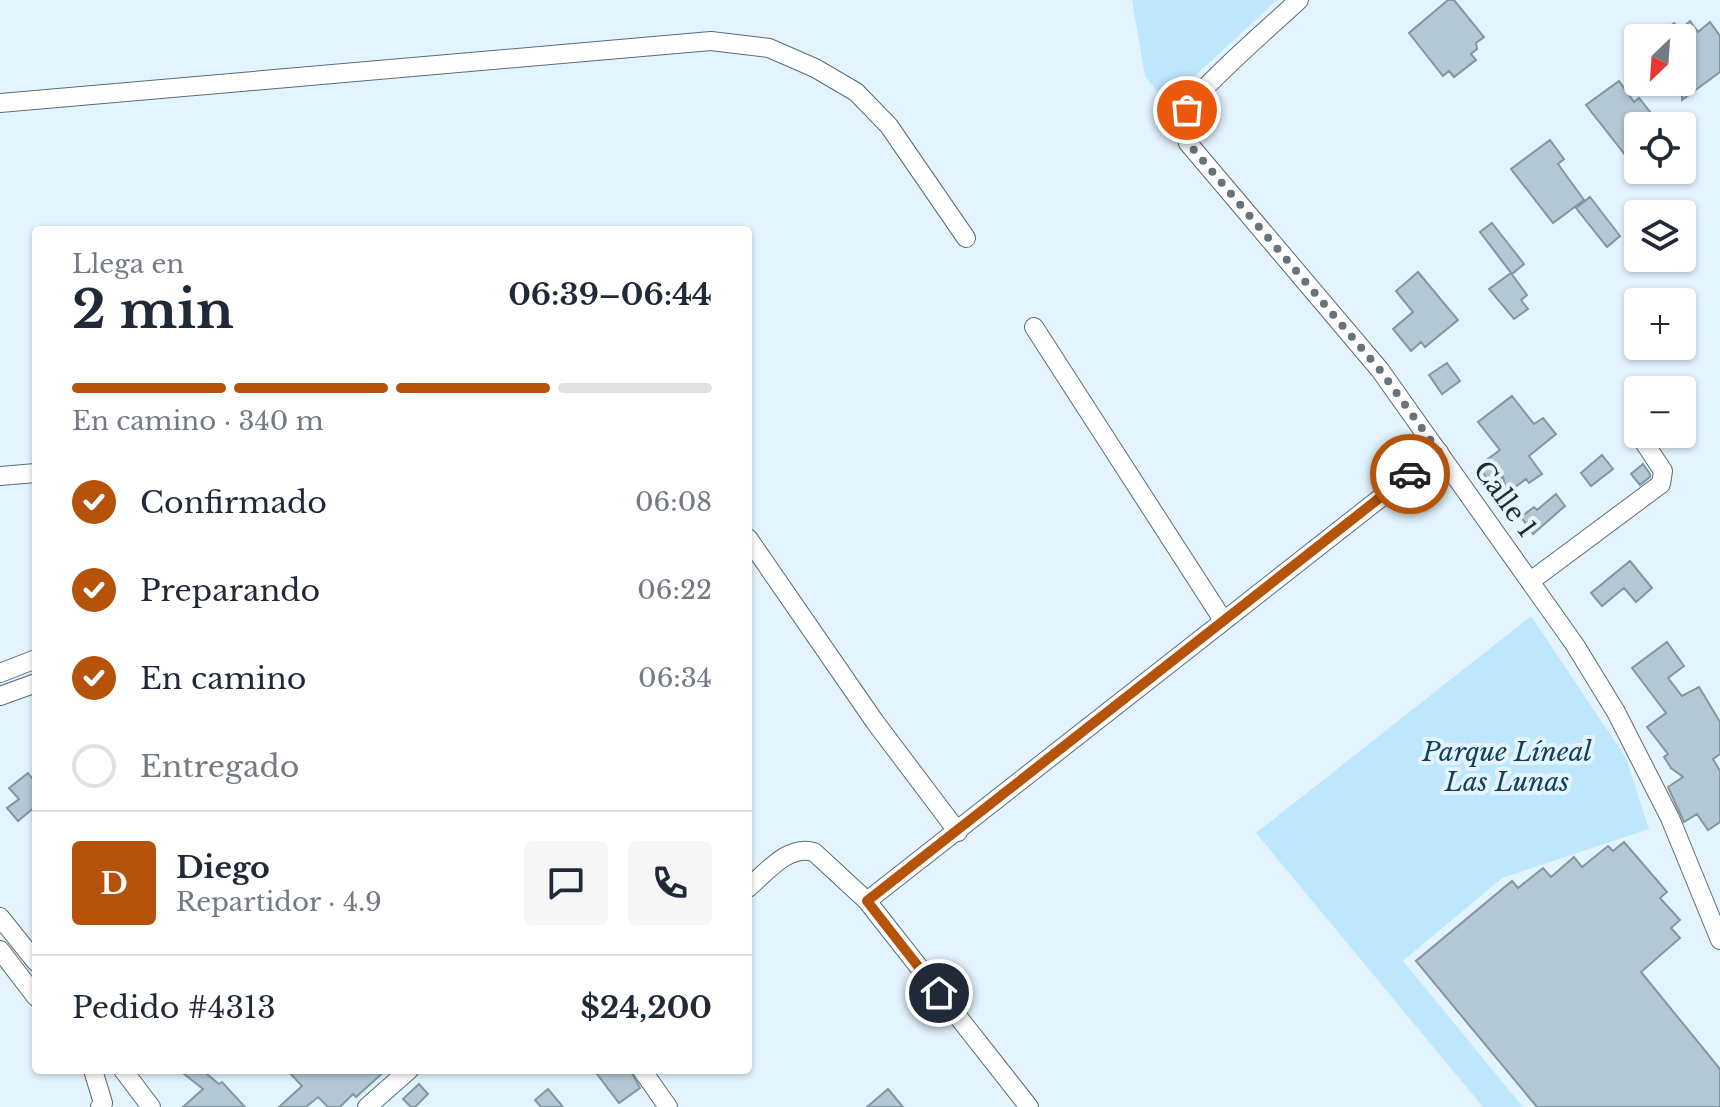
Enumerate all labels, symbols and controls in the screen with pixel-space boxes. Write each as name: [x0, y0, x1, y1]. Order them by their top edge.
north arrow: [1624, 24, 1696, 96]
map controls: [1624, 24, 1696, 448]
pin: [1153, 76, 1221, 144]
icon: bag: [1165, 88, 1209, 132]
button: locate: [1624, 112, 1696, 184]
button: layers: [1624, 200, 1696, 272]
text: Llega en: [72, 248, 184, 280]
text: 06:39–06:44: [508, 276, 712, 313]
text: 2 min: [72, 278, 234, 342]
button: +: [1624, 288, 1696, 360]
button: −: [1624, 376, 1696, 448]
text: En camino · 340 m: [72, 405, 324, 437]
courier: [1370, 434, 1450, 514]
icon: car: [1388, 452, 1432, 496]
street label: Calle 1: [1467, 455, 1543, 543]
icon: check: [72, 480, 116, 524]
text: Confirmado: [140, 484, 327, 521]
text: 06:08: [635, 486, 712, 518]
icon: check: [72, 568, 116, 612]
text: Preparando: [140, 572, 320, 609]
text: 06:22: [637, 574, 712, 606]
icon: check: [72, 656, 116, 700]
text: En camino: [140, 660, 306, 697]
text: 06:34: [638, 662, 712, 694]
park label: Parque Líneal Las Lunas: [1421, 736, 1592, 798]
text: Entregado: [140, 748, 299, 785]
button: chat: [524, 841, 608, 925]
button: phone: [628, 841, 712, 925]
text: Diego: [176, 849, 270, 886]
text: D: [100, 865, 128, 902]
text: Repartidor · 4.9: [176, 886, 382, 918]
pin: [905, 959, 973, 1027]
icon: home: [917, 971, 961, 1015]
text: Pedido #4313: [72, 989, 276, 1026]
text: $24,200: [581, 989, 712, 1026]

